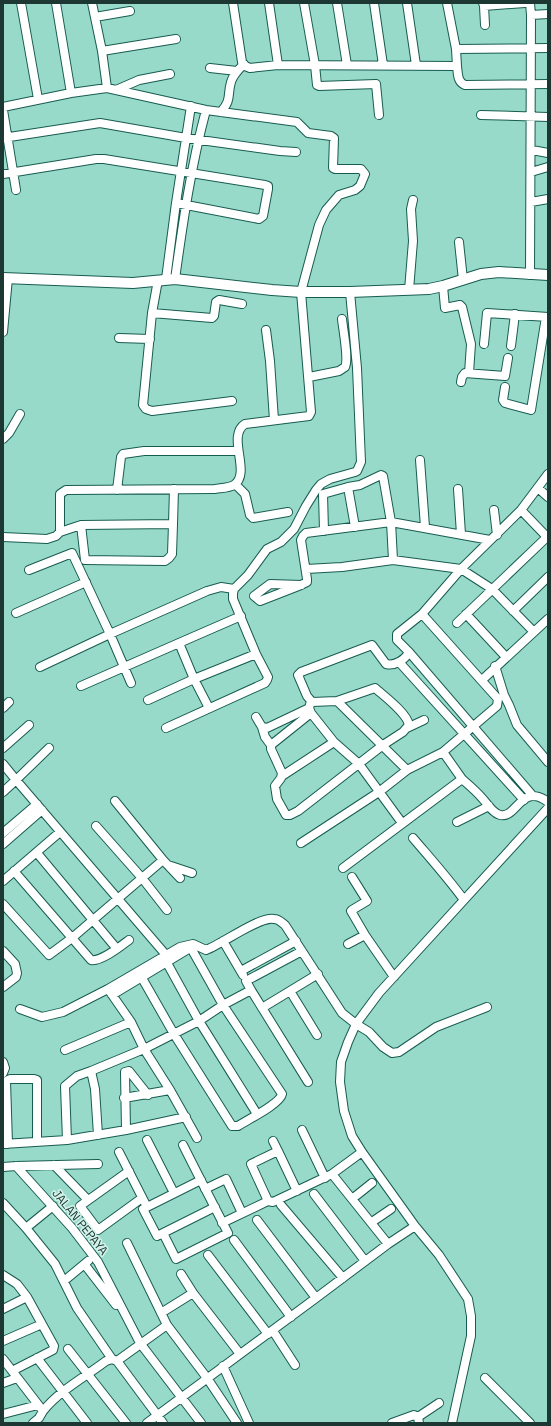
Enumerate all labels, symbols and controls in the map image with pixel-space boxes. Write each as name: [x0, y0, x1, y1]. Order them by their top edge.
street label: JALAN PEPAYA: [48, 1186, 112, 1259]

